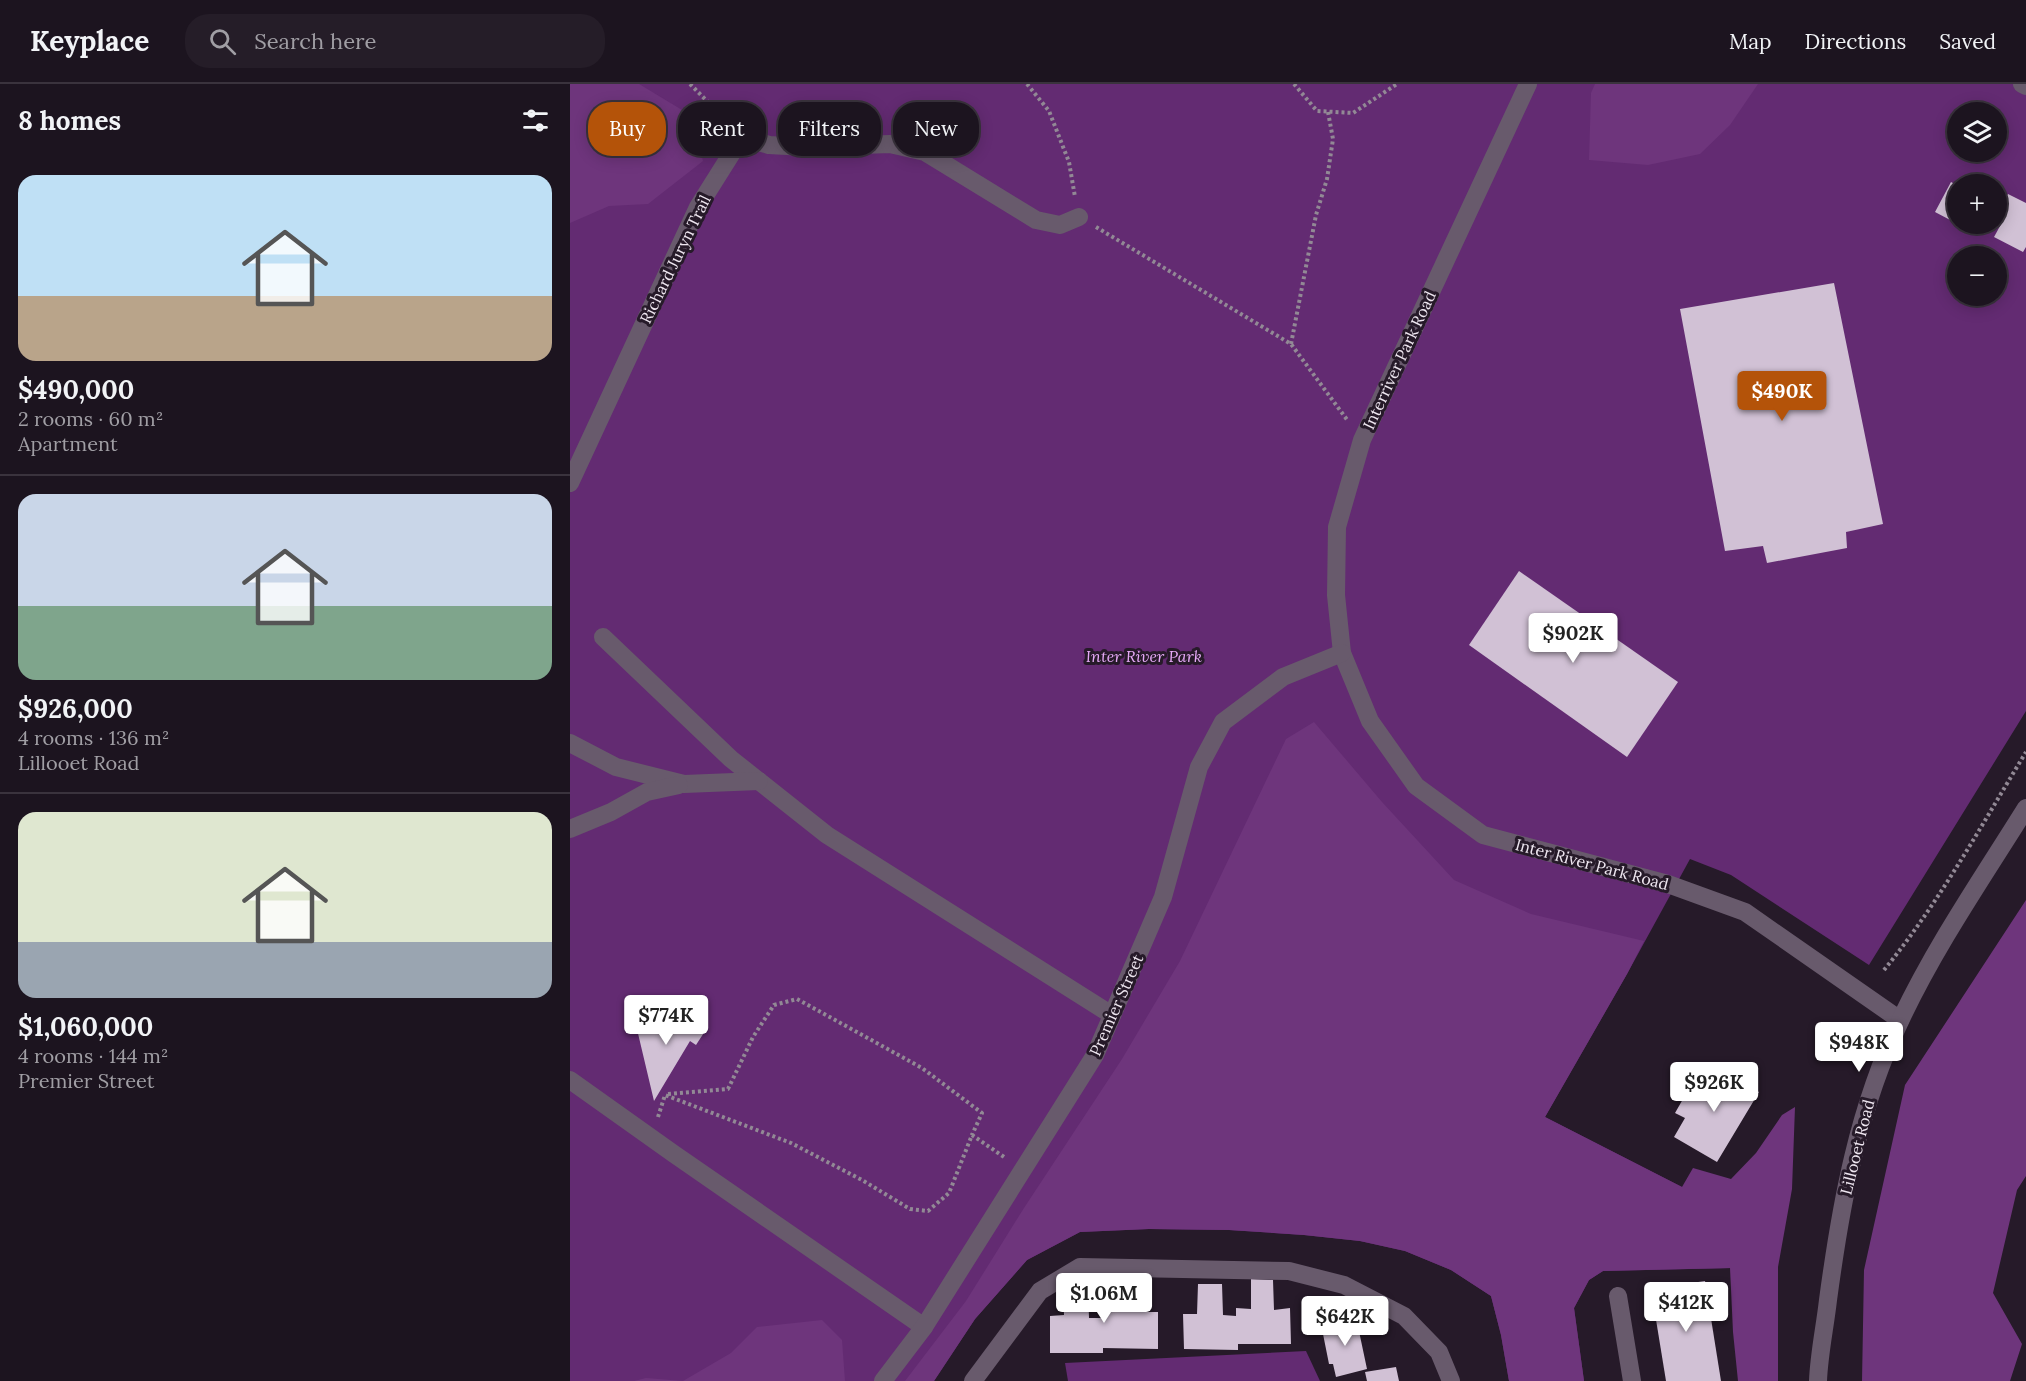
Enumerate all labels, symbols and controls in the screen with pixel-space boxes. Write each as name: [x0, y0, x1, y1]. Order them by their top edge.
search box: [185, 14, 605, 68]
text: Keyplace: [30, 23, 149, 59]
icon: search: [206, 25, 239, 58]
text: Search here: [254, 27, 376, 55]
text: Map: [1729, 28, 1772, 55]
text: Directions: [1805, 28, 1906, 55]
text: Saved: [1939, 28, 1996, 55]
chip: Buy: [588, 102, 666, 156]
chip: Rent: [678, 102, 766, 156]
chip: Filters: [778, 102, 881, 156]
chip: New: [893, 102, 979, 156]
map controls: [1947, 102, 2007, 306]
button: layers: [1947, 102, 2007, 162]
text: 8 homes: [18, 104, 121, 137]
icon: filters: [519, 104, 552, 137]
button: +: [1947, 174, 2007, 234]
street label: Richard Juryn Trail: [635, 191, 715, 327]
icon: home: [231, 214, 339, 322]
button: −: [1947, 246, 2007, 306]
street label: Interriver Park Road: [1358, 287, 1440, 432]
pin: $490K: [1740, 371, 1824, 422]
text: $490,000: [18, 373, 134, 406]
text: $490K: [1751, 378, 1813, 403]
text: 2 rooms · 60 m²: [18, 406, 163, 431]
text: Apartment: [18, 431, 118, 456]
icon: home: [231, 533, 339, 641]
pin: $902K: [1531, 613, 1615, 664]
text: $902K: [1543, 620, 1603, 645]
park label: Inter River Park: [1086, 646, 1202, 666]
text: $926,000: [18, 692, 133, 725]
text: 4 rooms · 136 m²: [18, 725, 170, 750]
text: Lillooet Road: [18, 750, 140, 775]
street label: Inter River Park Road: [1513, 834, 1671, 894]
icon: home: [231, 851, 339, 959]
street label: Premier Street: [1085, 950, 1148, 1059]
pin: $774K: [624, 995, 708, 1046]
text: $774K: [638, 1002, 694, 1027]
text: $1,060,000: [18, 1010, 153, 1043]
pin: $948K: [1817, 1022, 1901, 1073]
text: $948K: [1829, 1029, 1889, 1054]
text: 4 rooms · 144 m²: [18, 1043, 168, 1068]
pin: $926K: [1672, 1062, 1756, 1113]
text: Premier Street: [18, 1068, 154, 1093]
text: $926K: [1684, 1069, 1744, 1094]
street label: Lillooet Road: [1836, 1097, 1879, 1197]
pin: $1.06M: [1055, 1273, 1153, 1324]
text: $1.06M: [1070, 1280, 1138, 1305]
pin: $412K: [1644, 1282, 1728, 1333]
text: $412K: [1658, 1289, 1714, 1314]
pin: $642K: [1303, 1296, 1387, 1347]
text: $642K: [1315, 1303, 1375, 1328]

